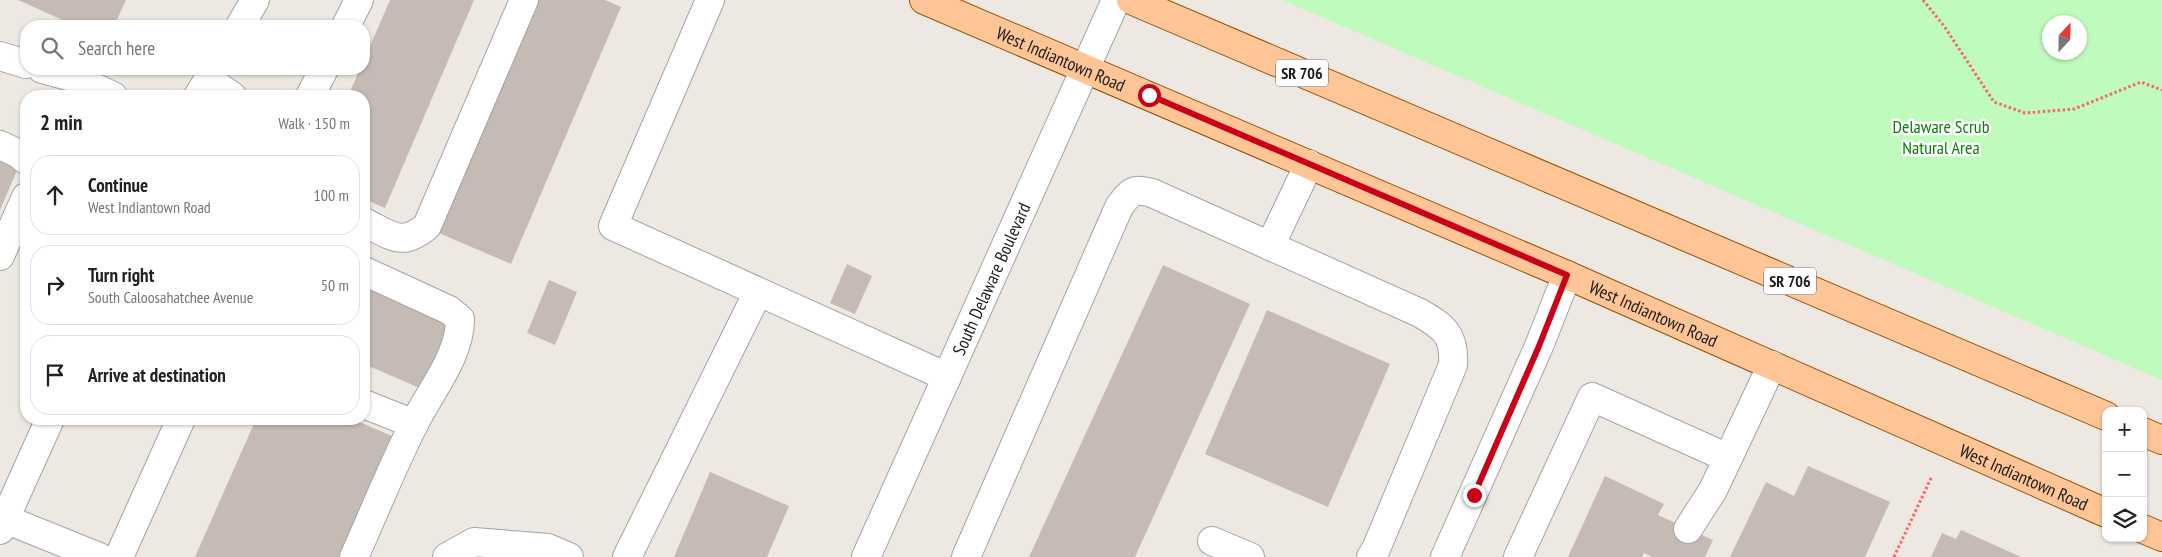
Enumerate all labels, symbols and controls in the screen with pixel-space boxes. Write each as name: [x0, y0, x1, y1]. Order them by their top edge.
north arrow: [2042, 15, 2087, 60]
search box: [20, 20, 370, 75]
street label: West Indiantown Road: [993, 21, 1129, 96]
icon: search: [38, 34, 66, 62]
text: Search here: [78, 36, 155, 60]
road number: SR 706: [1276, 59, 1328, 86]
route start: [1138, 84, 1161, 107]
text: 2 min: [40, 109, 82, 136]
text: Walk · 150 m: [278, 113, 350, 133]
park label: Delaware Scrub Natural Area: [1893, 115, 1990, 159]
text: Continue: [88, 173, 148, 197]
icon: ahead: [41, 181, 69, 209]
text: 100 m: [314, 185, 349, 205]
text: West Indiantown Road: [88, 197, 211, 217]
street label: South Delaware Boulevard: [947, 199, 1035, 359]
text: Turn right: [88, 263, 154, 287]
road number: SR 706: [1764, 268, 1816, 294]
icon: right: [41, 271, 69, 299]
text: 50 m: [321, 275, 349, 295]
street label: West Indiantown Road: [1586, 275, 1721, 352]
text: South Caloosahatchee Avenue: [88, 287, 253, 307]
icon: arrive: [41, 361, 69, 389]
text: Arrive at destination: [88, 363, 226, 387]
map controls: [2102, 407, 2147, 542]
button: +: [2102, 407, 2147, 452]
street label: West Indiantown Road: [1956, 438, 2092, 515]
button: −: [2102, 452, 2147, 497]
route end: [1463, 484, 1486, 507]
button: layers: [2102, 497, 2147, 542]

